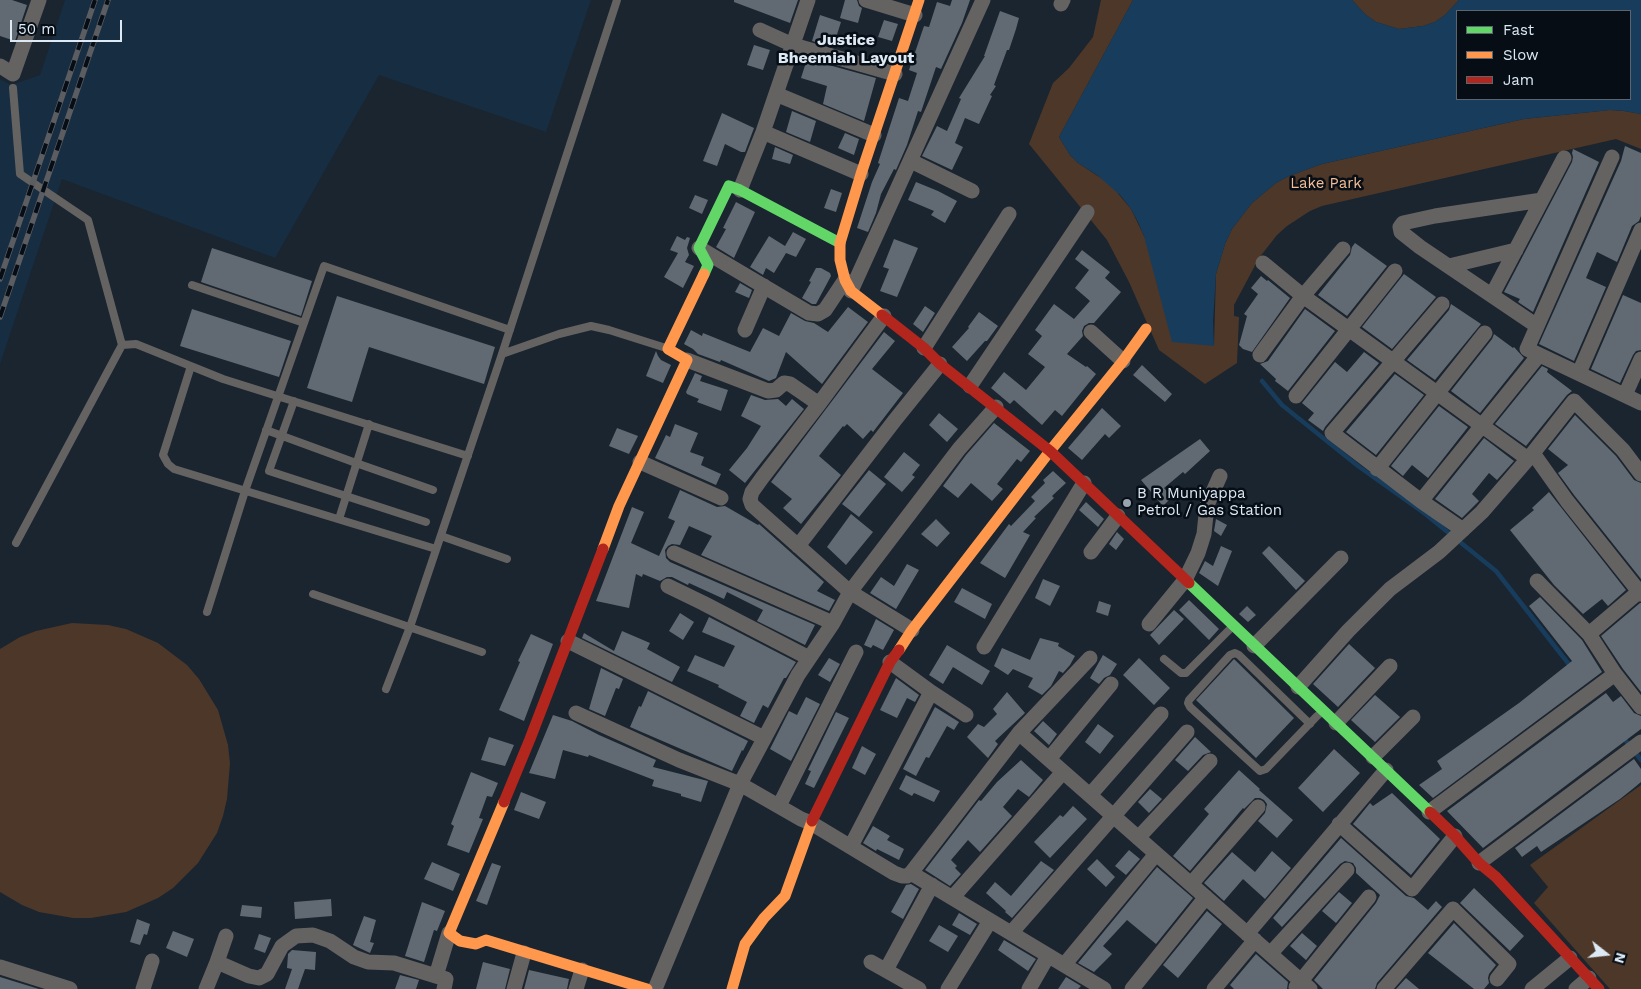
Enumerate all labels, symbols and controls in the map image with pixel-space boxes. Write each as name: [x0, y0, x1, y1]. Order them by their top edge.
scale bar: [12, 10, 125, 42]
legend: [1456, 10, 1631, 100]
text: 50 m: [18, 20, 55, 38]
text: Fast: [1503, 21, 1534, 39]
district label: Justice Bheemiah Layout: [778, 30, 914, 68]
text: Slow: [1503, 46, 1539, 64]
text: Jam: [1503, 71, 1534, 89]
park label: Lake Park: [1290, 175, 1362, 193]
place label: B R Muniyappa Petrol / Gas Station: [1137, 485, 1282, 520]
marker: B R Muniyappa Petrol / Gas Station: [1121, 497, 1133, 509]
north arrow: [1581, 929, 1631, 979]
text: N: [1611, 951, 1630, 965]

